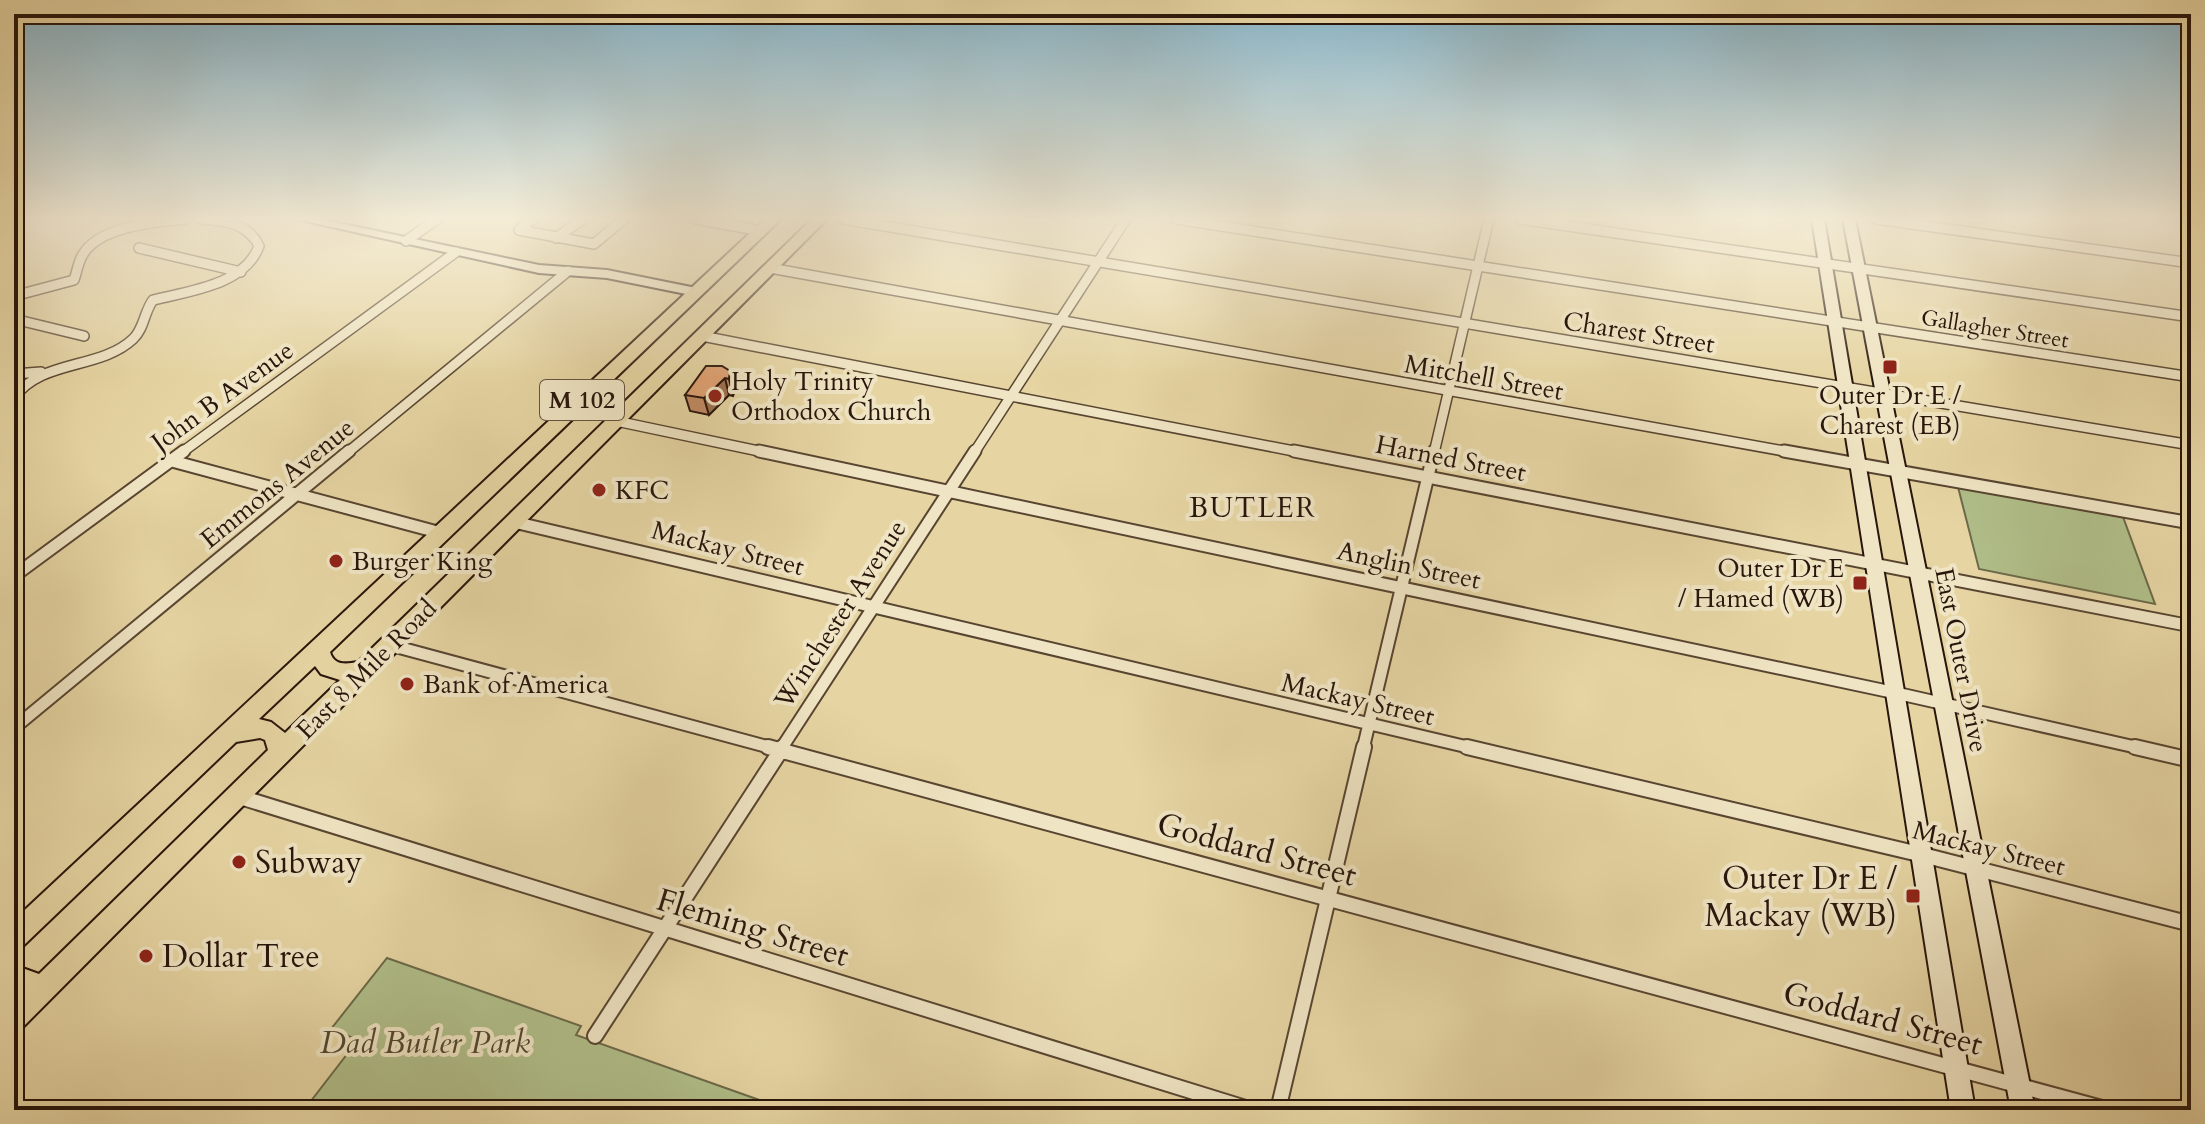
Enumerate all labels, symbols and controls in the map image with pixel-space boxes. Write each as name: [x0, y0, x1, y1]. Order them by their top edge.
street label: Charest Street: [1561, 303, 1717, 362]
street label: Gallagher Street: [1919, 303, 2071, 355]
street label: John B Avenue: [141, 333, 300, 462]
street label: Mitchell Street: [1402, 346, 1566, 409]
marker: Outer Dr E / Charest (EB): [1881, 358, 1899, 376]
place label: Holy Trinity Orthodox Church: [731, 364, 931, 429]
place label: Outer Dr E / Charest (EB): [1819, 378, 1962, 443]
road number: M 102: [540, 380, 624, 420]
marker: Holy Trinity Orthodox Church: [706, 387, 724, 405]
street label: Emmons Avenue: [193, 410, 362, 556]
street label: Harned Street: [1373, 427, 1529, 490]
place label: KFC: [615, 473, 669, 508]
marker: KFC: [590, 481, 608, 499]
district label: BUTLER: [1189, 489, 1317, 527]
street label: Mackay Street: [648, 513, 808, 584]
street label: Winchester Avenue: [766, 513, 915, 716]
street label: Anglin Street: [1334, 533, 1484, 598]
place label: Burger King: [352, 544, 493, 579]
place label: Outer Dr E / Hamed (WB): [1678, 551, 1844, 616]
marker: Burger King: [327, 552, 345, 570]
street label: East Outer Drive: [1926, 565, 1997, 755]
marker: Outer Dr E / Hamed (WB): [1851, 574, 1869, 592]
street label: East 8 Mile Road: [288, 591, 445, 747]
street label: Mackay Street: [1278, 665, 1438, 734]
place label: Bank of America: [423, 667, 609, 702]
marker: Bank of America: [398, 675, 416, 693]
street label: Goddard Street: [1152, 802, 1361, 898]
street label: Mackay Street: [1909, 813, 2069, 884]
place label: Subway: [255, 841, 362, 885]
marker: Subway: [230, 853, 248, 871]
place label: Outer Dr E / Mackay (WB): [1705, 857, 1898, 938]
street label: Fleming Street: [651, 878, 854, 978]
marker: Outer Dr E / Mackay (WB): [1904, 887, 1922, 905]
place label: Dollar Tree: [162, 935, 320, 979]
marker: Dollar Tree: [137, 947, 155, 965]
street label: Goddard Street: [1778, 971, 1987, 1067]
park label: Dad Butler Park: [320, 1021, 530, 1065]

